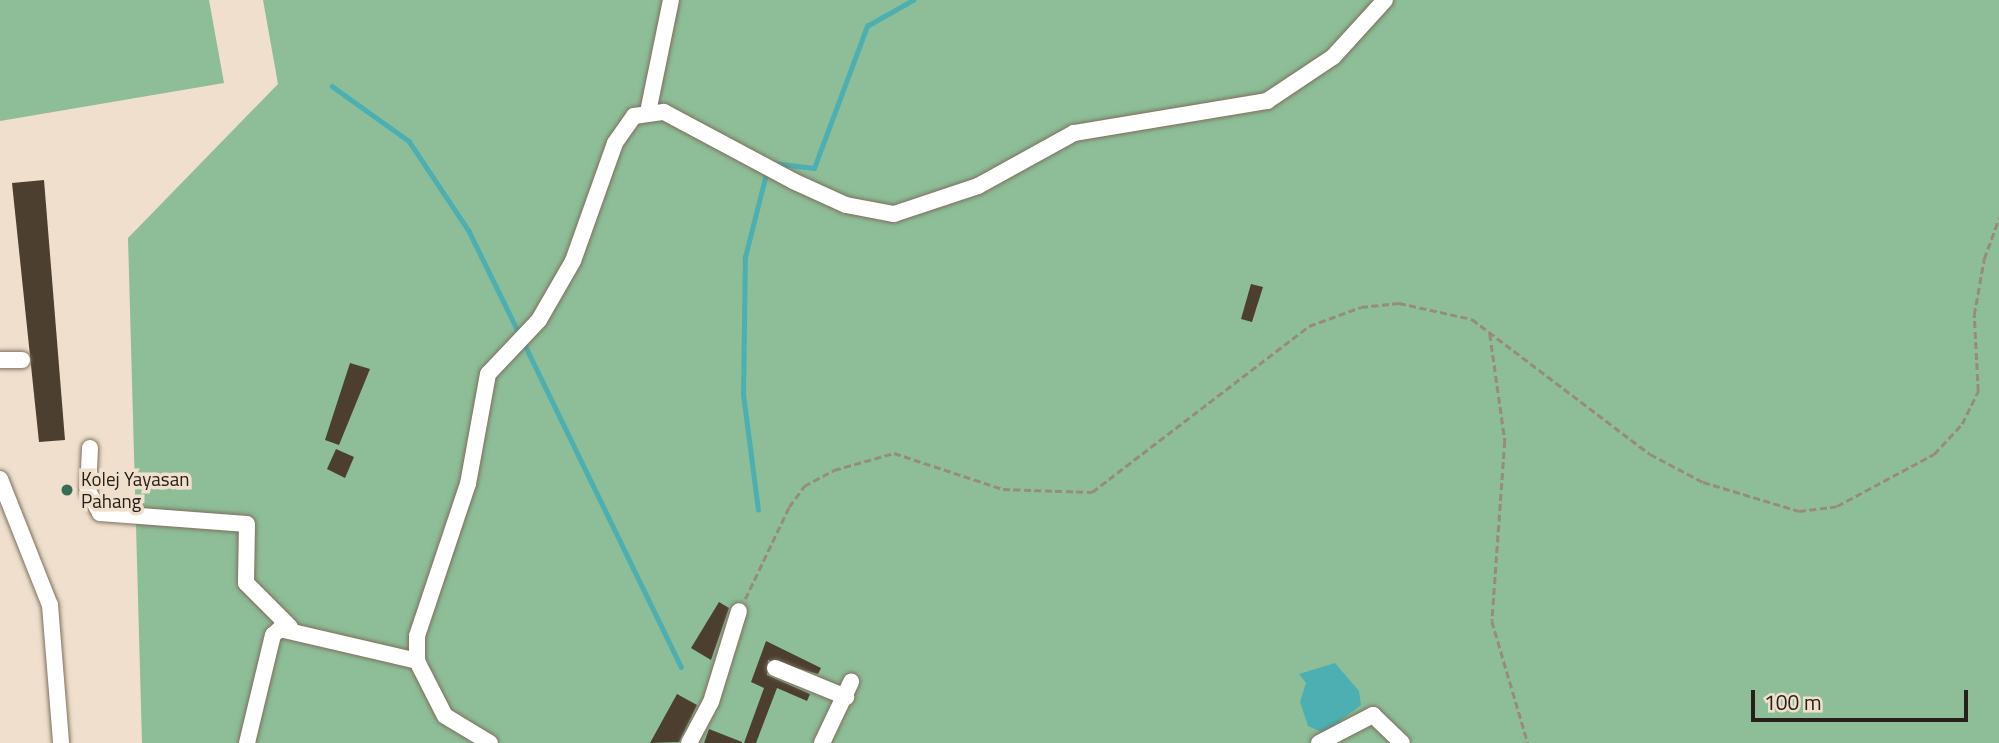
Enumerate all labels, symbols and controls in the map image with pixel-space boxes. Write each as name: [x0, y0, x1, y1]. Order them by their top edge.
place label: Kolej Yayasan Pahang: [81, 468, 189, 512]
marker: Kolej Yayasan Pahang: [59, 482, 75, 498]
scale bar: [1754, 676, 1971, 720]
text: 100 m: [1764, 686, 1821, 718]

